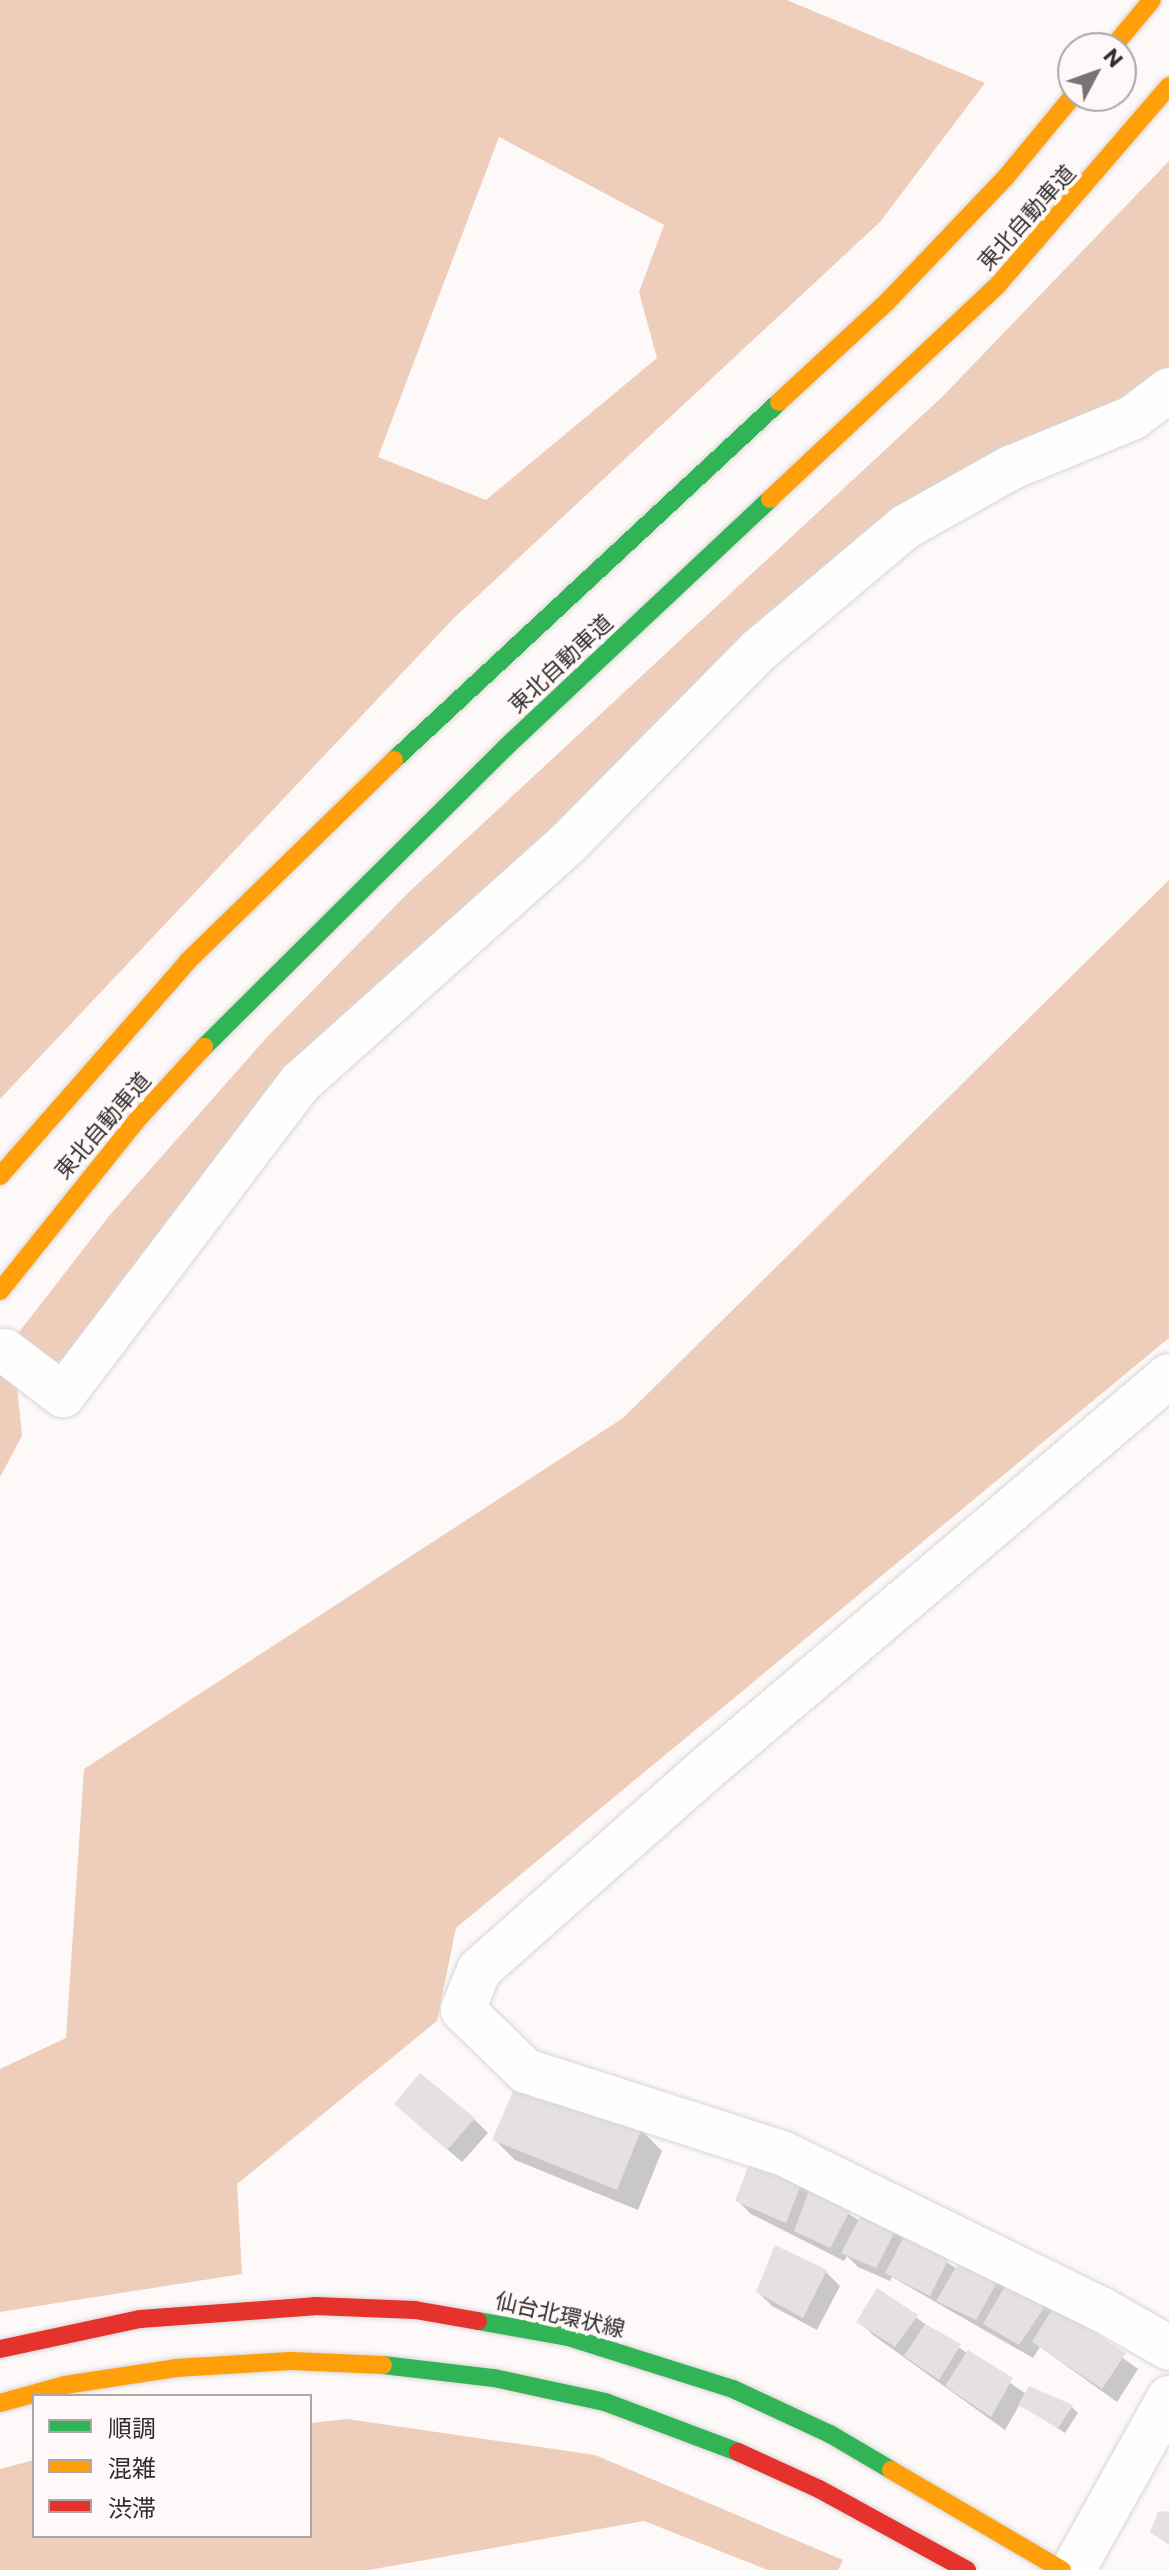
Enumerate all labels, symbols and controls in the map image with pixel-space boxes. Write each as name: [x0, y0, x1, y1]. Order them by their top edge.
north arrow: [1057, 32, 1137, 112]
text: N: [1098, 42, 1130, 72]
street label: 東北自動車道: [972, 159, 1080, 275]
street label: 東北自動車道: [503, 608, 617, 718]
street label: 東北自動車道: [49, 1067, 155, 1183]
street label: 仙台北環状線: [493, 2286, 627, 2342]
legend: [32, 2394, 312, 2538]
text: 順調: [108, 2413, 156, 2442]
text: 混雑: [108, 2453, 156, 2482]
text: 渋滞: [108, 2493, 156, 2522]

